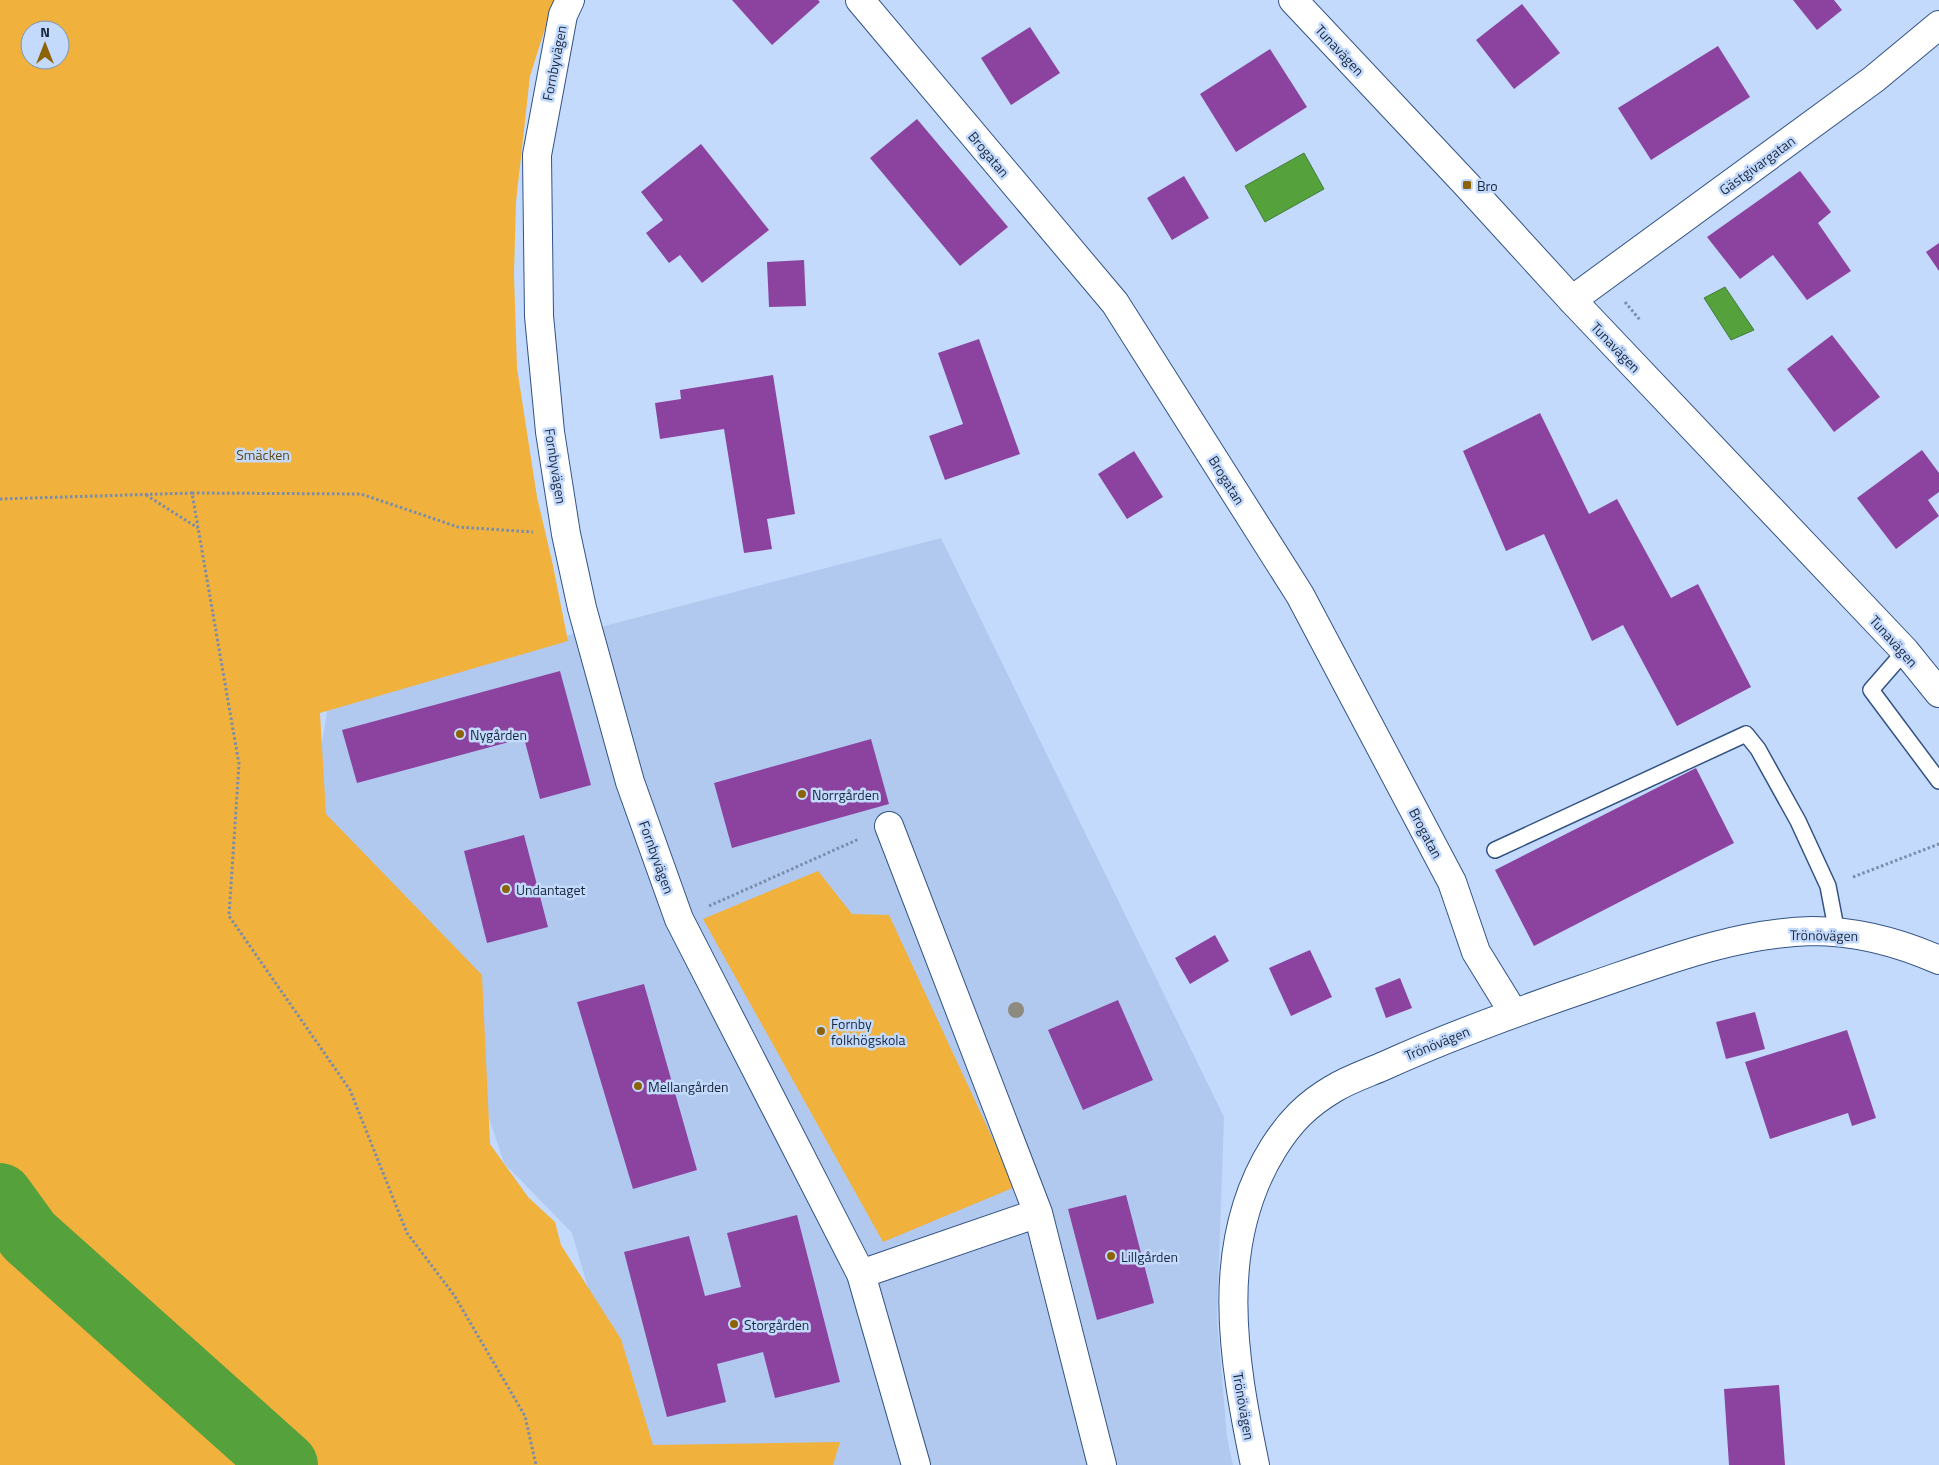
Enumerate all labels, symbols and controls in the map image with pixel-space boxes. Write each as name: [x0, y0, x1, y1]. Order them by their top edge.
north arrow: [20, 20, 70, 70]
street label: Tunavägen: [1311, 20, 1369, 80]
text: N: [40, 21, 50, 42]
street label: Fornbyvägen: [536, 24, 572, 102]
street label: Brogatan: [963, 126, 1015, 182]
street label: Gästgivargatan: [1715, 130, 1799, 200]
place label: Bro: [1477, 175, 1498, 196]
marker: Bro: [1461, 179, 1473, 191]
street label: Tunavägen: [1586, 317, 1646, 377]
street label: Fornbyvägen: [540, 427, 572, 505]
park label: Smäcken: [236, 444, 290, 465]
street label: Brogatan: [1204, 451, 1250, 509]
street label: Tunavägen: [1865, 610, 1923, 672]
place label: Nygården: [470, 724, 527, 745]
marker: Nygården: [454, 728, 466, 740]
place label: Norrgården: [812, 784, 879, 805]
marker: Norrgården: [796, 788, 808, 800]
street label: Brogatan: [1404, 804, 1448, 862]
street label: Fornbyvägen: [634, 818, 680, 896]
place label: Undantaget: [516, 879, 586, 900]
marker: Undantaget: [500, 883, 512, 895]
street label: Trönövägen: [1790, 924, 1858, 946]
place label: Fornby folkhögskola: [831, 1013, 906, 1050]
street label: Trönövägen: [1401, 1020, 1473, 1066]
marker: Fornby folkhögskola: [815, 1025, 827, 1037]
place label: Mellangården: [648, 1076, 729, 1097]
marker: Mellangården: [632, 1080, 644, 1092]
place label: Lillgården: [1121, 1246, 1178, 1267]
marker: Lillgården: [1105, 1250, 1117, 1262]
place label: Storgården: [744, 1314, 809, 1335]
marker: Storgården: [728, 1318, 740, 1330]
street label: Trönövägen: [1228, 1370, 1260, 1442]

